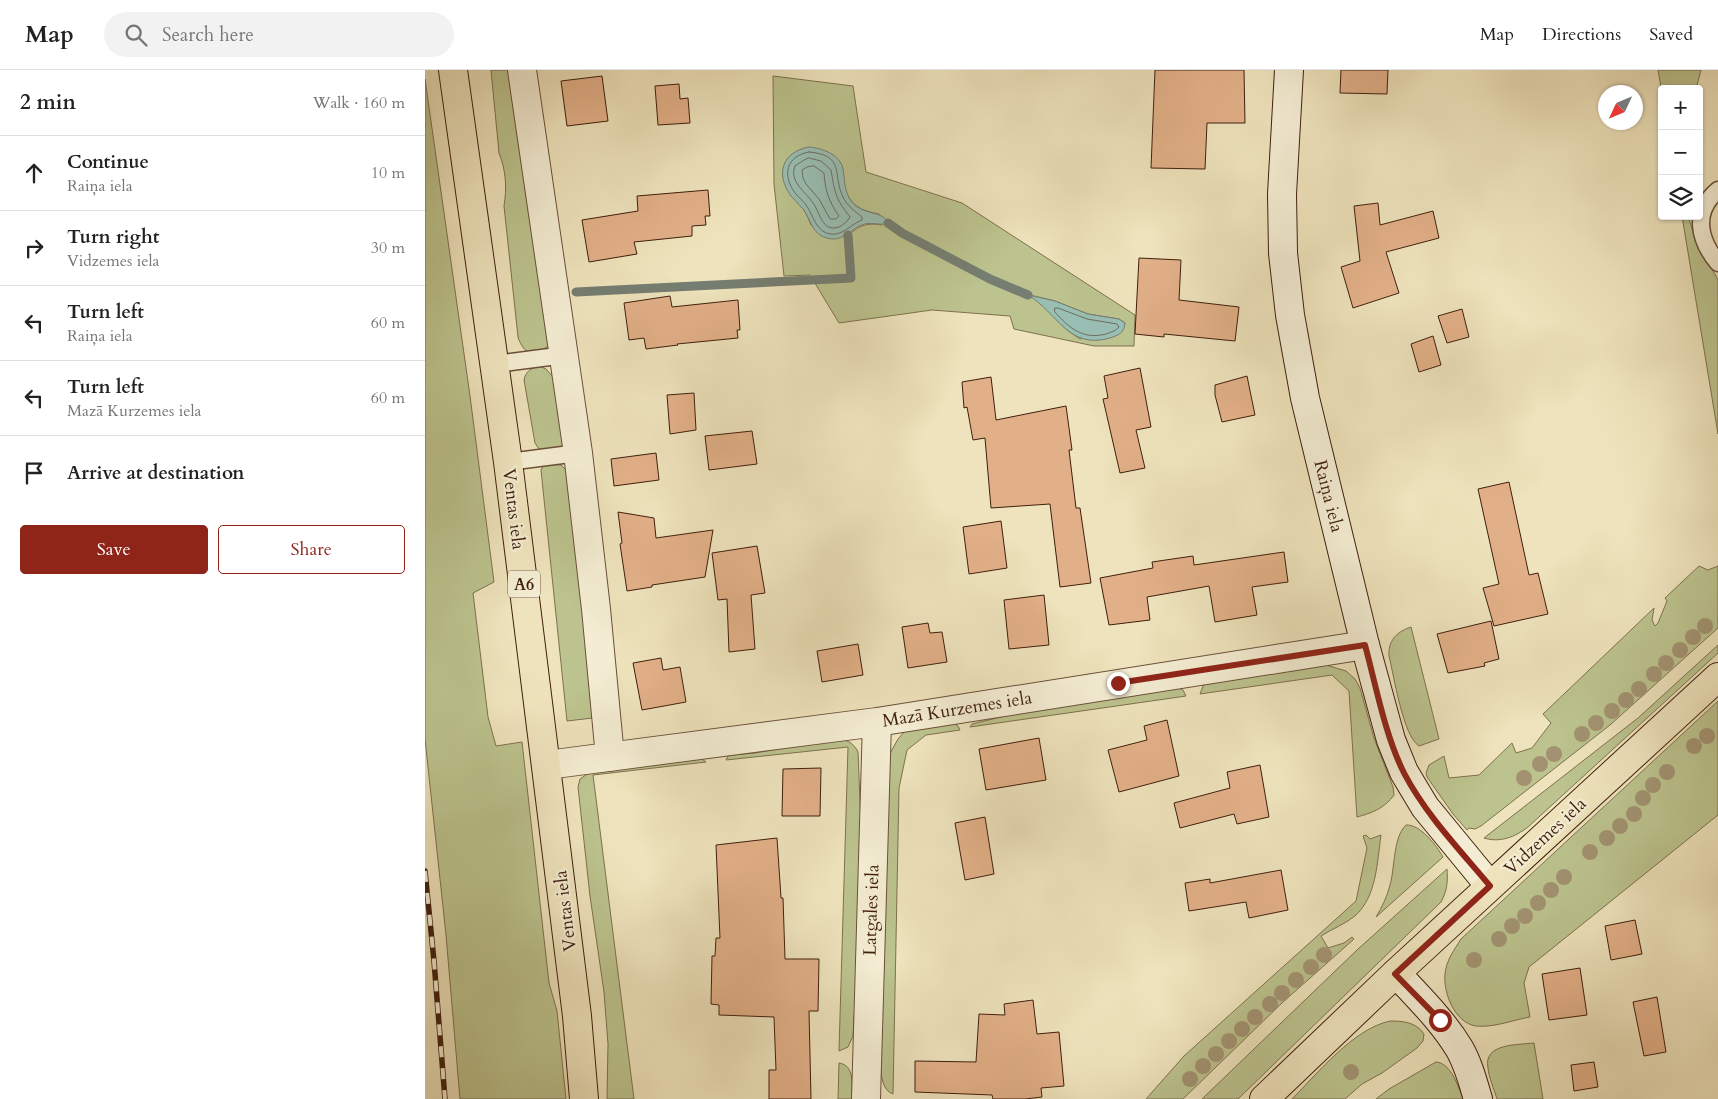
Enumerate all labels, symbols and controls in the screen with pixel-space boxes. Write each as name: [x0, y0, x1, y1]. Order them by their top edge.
search box: [104, 12, 454, 57]
text: Map: [25, 18, 74, 51]
icon: search: [122, 21, 150, 49]
text: Search here: [162, 22, 254, 48]
text: Map: [1480, 22, 1514, 47]
text: Directions: [1542, 22, 1621, 47]
text: Saved: [1649, 22, 1693, 47]
north arrow: [1598, 85, 1643, 130]
map controls: [1658, 85, 1703, 220]
button: +: [1658, 85, 1703, 130]
text: 2 min: [20, 88, 76, 117]
text: Walk · 160 m: [313, 92, 405, 114]
button: −: [1658, 130, 1703, 175]
text: Continue: [67, 149, 149, 175]
icon: ahead: [20, 159, 48, 187]
text: 10 m: [371, 162, 405, 184]
text: Raiņa iela: [67, 175, 133, 197]
button: layers: [1658, 175, 1703, 220]
text: Turn right: [67, 224, 159, 250]
icon: right: [20, 234, 48, 262]
text: 30 m: [371, 237, 405, 259]
text: Vidzemes iela: [67, 250, 159, 272]
text: Turn left: [67, 299, 144, 325]
icon: left: [20, 309, 48, 337]
text: 60 m: [371, 312, 405, 334]
text: Raiņa iela: [67, 325, 133, 347]
text: Turn left: [67, 374, 144, 400]
icon: left: [20, 384, 48, 412]
text: 60 m: [371, 387, 405, 409]
text: Mazā Kurzemes iela: [67, 400, 201, 422]
street label: Raiņa iela: [1307, 457, 1350, 535]
icon: arrive: [20, 459, 48, 487]
text: Arrive at destination: [67, 460, 244, 486]
street label: Ventas iela: [496, 467, 531, 551]
button: Save: [20, 525, 208, 574]
button: Share: [218, 525, 405, 574]
road number: A6: [508, 570, 540, 598]
route end: [1107, 672, 1130, 695]
street label: Mazā Kurzemes iela: [880, 685, 1034, 734]
street label: Vidzemes iela: [1499, 792, 1592, 881]
street label: Latgales iela: [857, 864, 886, 956]
street label: Ventas iela: [548, 869, 583, 953]
route start: [1429, 1009, 1452, 1032]

